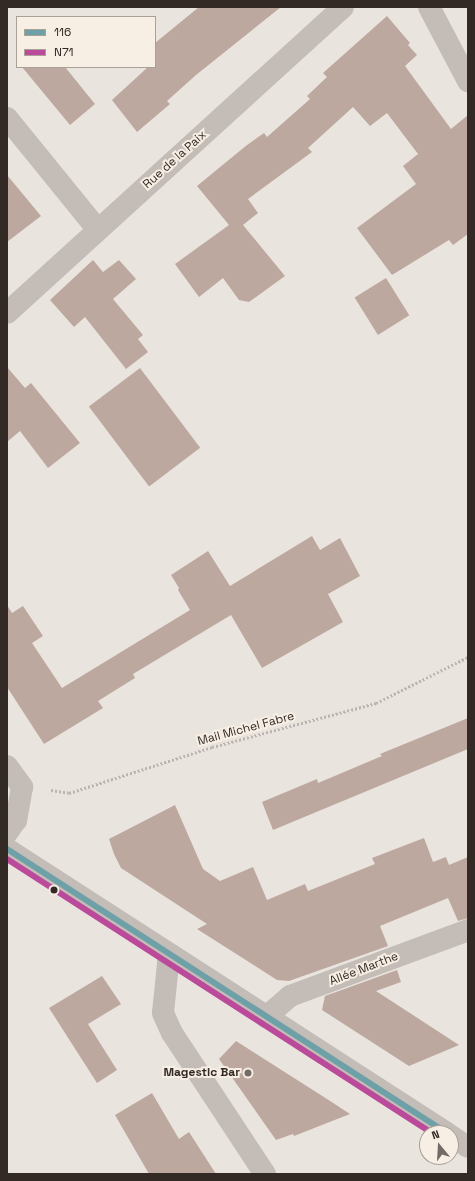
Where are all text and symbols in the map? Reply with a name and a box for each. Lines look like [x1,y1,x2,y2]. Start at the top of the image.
legend [16,16,156,68]
text: 116 [54,24,71,40]
text: N71 [54,44,74,60]
street label: Rue de la Paix [140,128,210,192]
street label: Mail Michel Fabre [196,709,296,749]
unlabelled marker [49,885,59,895]
street label: Allée Marthe [328,949,400,989]
place label: Magestic Bar [163,1066,240,1080]
marker: Magestic Bar [243,1068,253,1078]
north arrow [419,1125,459,1165]
text: N [430,1127,441,1142]

